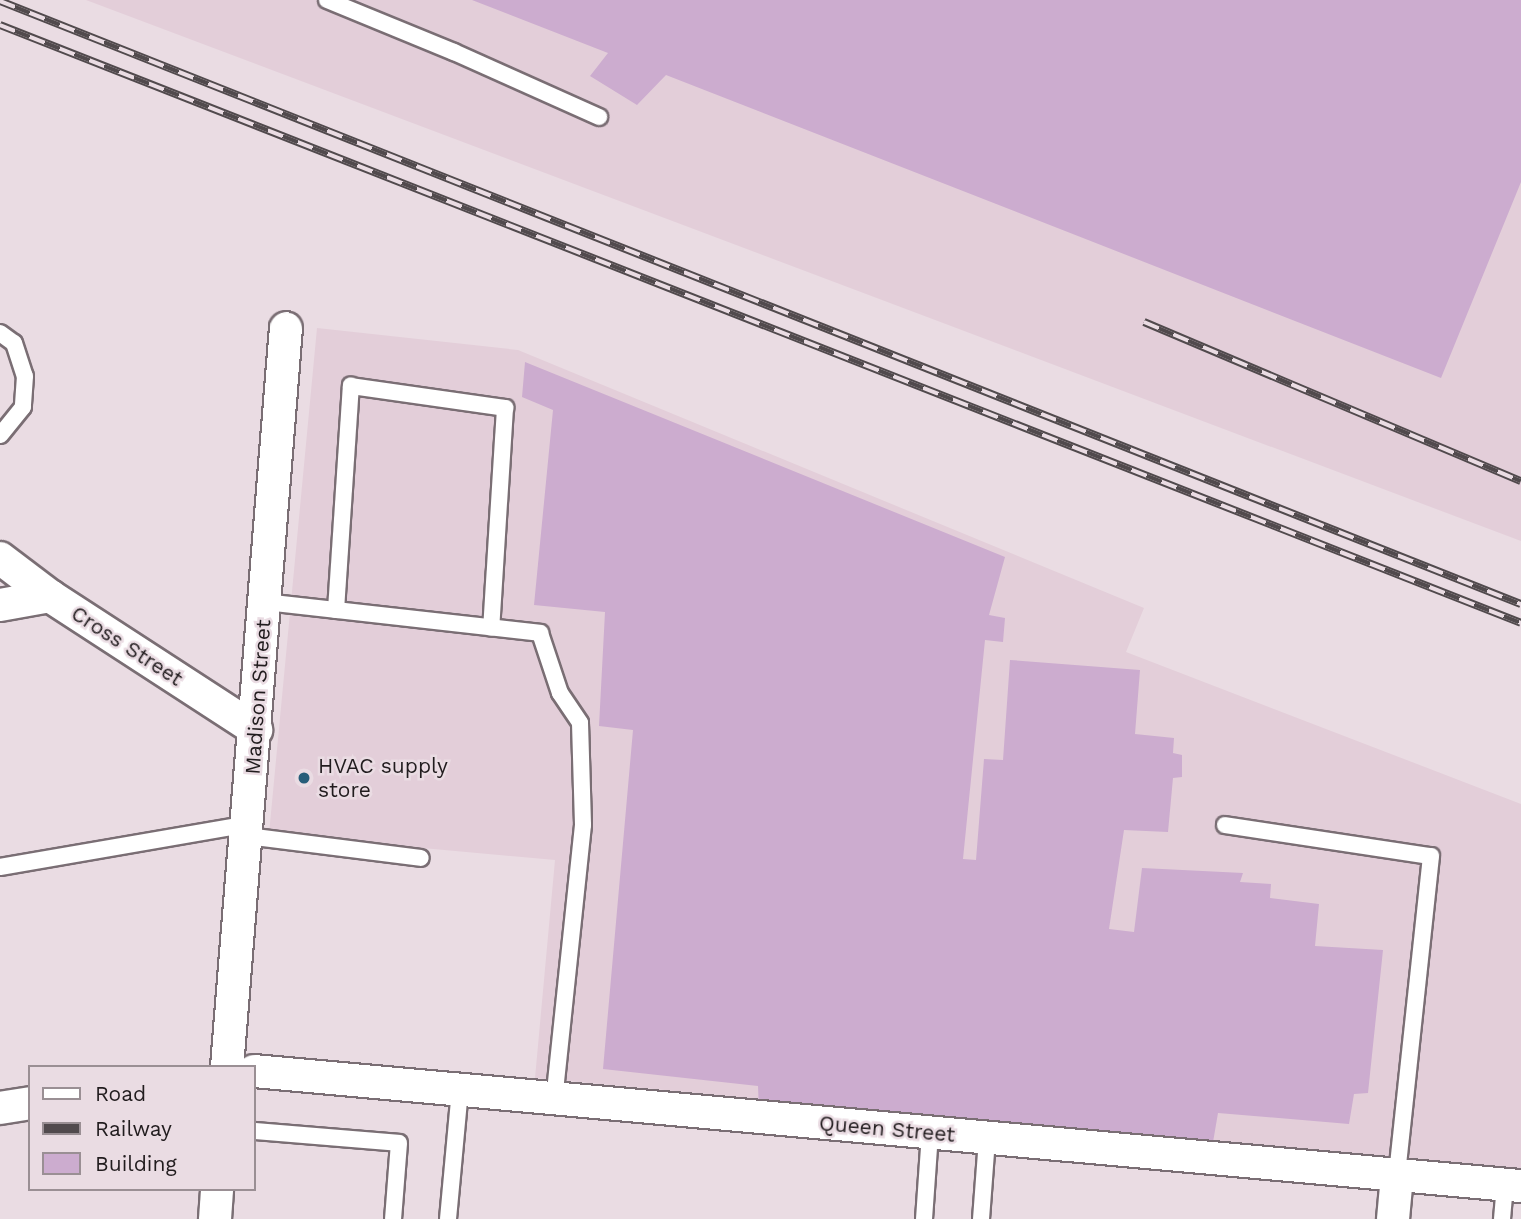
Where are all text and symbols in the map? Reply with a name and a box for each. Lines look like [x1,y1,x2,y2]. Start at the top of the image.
street label: Cross Street [67,601,187,691]
street label: Madison Street [240,619,276,775]
place label: HVAC supply store [318,753,448,803]
marker: HVAC supply store [296,770,312,786]
legend [28,1065,256,1191]
text: Road [95,1081,146,1106]
street label: Queen Street [818,1111,956,1147]
text: Railway [95,1116,172,1141]
text: Building [95,1151,177,1176]

